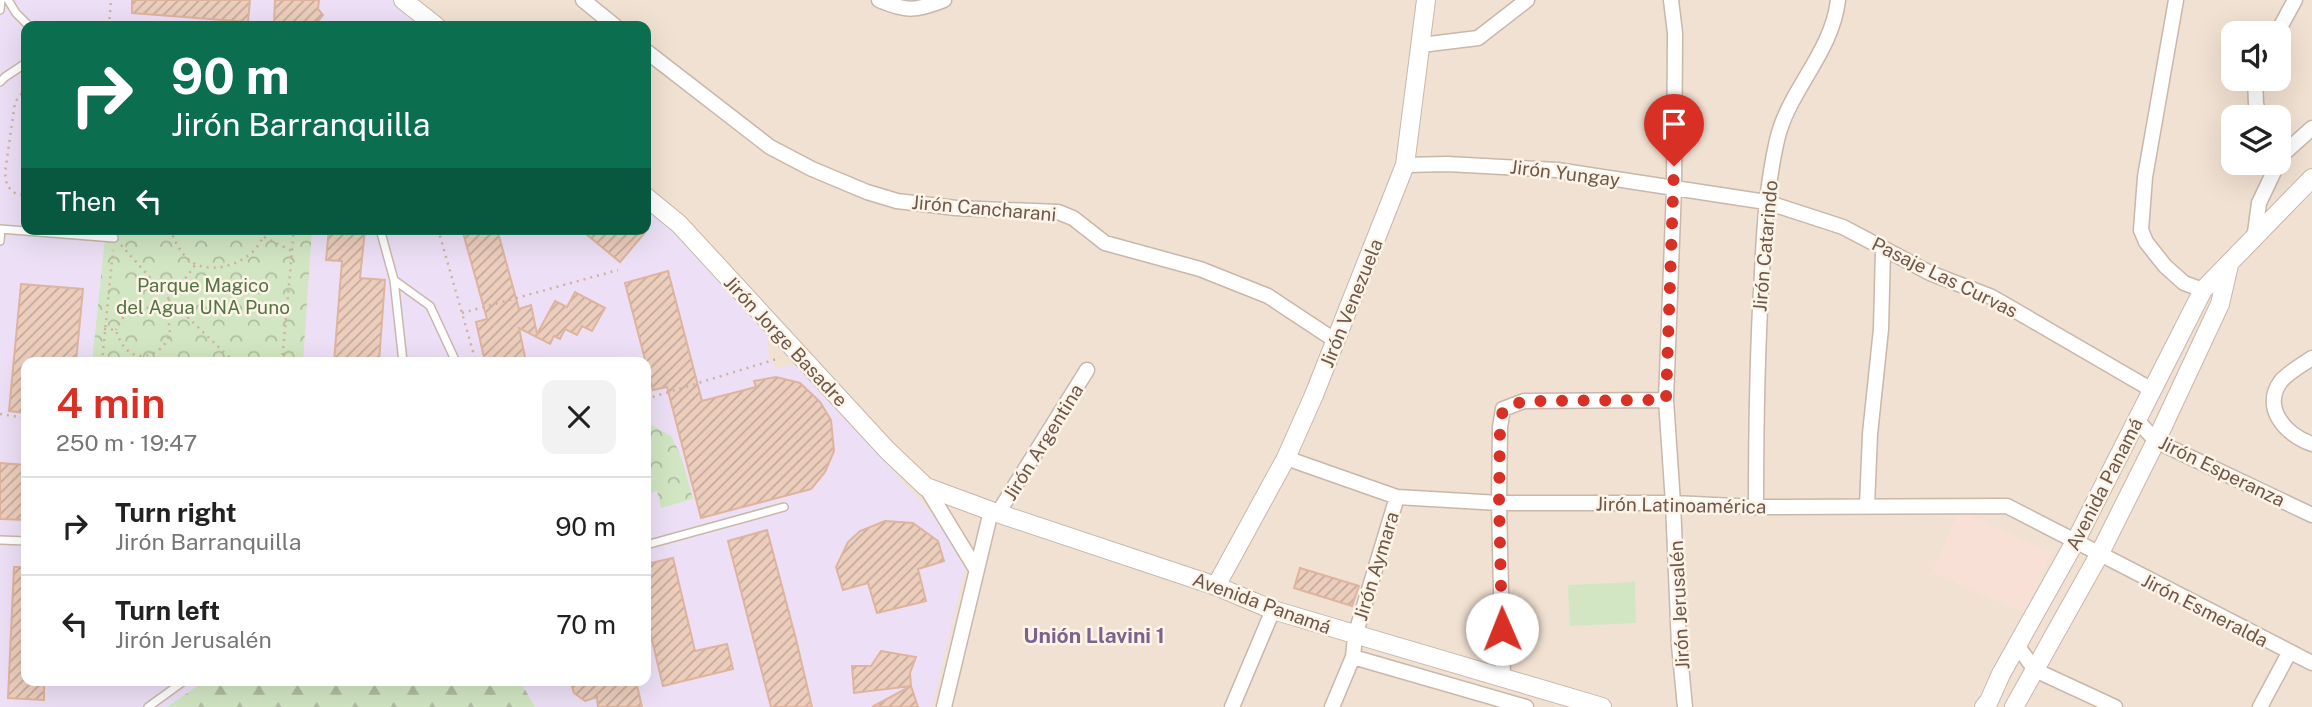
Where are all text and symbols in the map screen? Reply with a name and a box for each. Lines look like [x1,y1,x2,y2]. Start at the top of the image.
map controls [2221,21,2291,175]
button: sound [2221,21,2291,91]
text: 90 m [171,47,290,105]
icon: right [56,49,147,140]
pin [1644,94,1704,166]
icon: arrive [1655,105,1693,143]
button: layers [2221,105,2291,175]
text: Jirón Barranquilla [171,106,430,143]
street label: Jirón Yungay [1509,155,1621,191]
street label: Jirón Catarindo [1748,179,1782,313]
icon: left [130,182,168,220]
text: Then [56,186,116,217]
street label: Jirón Cancharani [911,191,1057,225]
street label: Pasaje Las Curvas [1869,232,2021,322]
street label: Jirón Venezuela [1315,236,1387,370]
street label: Jirón Jorge Basadre [720,271,852,411]
park label: Parque Magico del Agua UNA Puno [116,274,290,318]
text: 4 min [56,378,165,427]
button: close [542,380,616,454]
street label: Jirón Argentina [998,380,1088,504]
street label: Avenida Panamá [2061,414,2147,554]
text: 250 m · 19:47 [56,429,197,456]
street label: Jirón Esperanza [2155,431,2289,511]
street label: Jirón Latinoamérica [1595,493,1767,517]
text: Turn right [115,497,237,528]
icon: right [56,507,94,545]
street label: Jirón Aymara [1349,509,1403,623]
text: 90 m [555,511,616,542]
text: Jirón Barranquilla [115,528,301,555]
street label: Jirón Jerusalén [1665,540,1693,670]
street label: Avenida Panamá [1190,568,1334,638]
street label: Jirón Esmeralda [2138,569,2272,651]
position arrow [1465,592,1539,666]
text: Turn left [115,595,220,626]
icon: left [56,605,94,643]
text: 70 m [556,609,616,640]
district label: Unión Llavini 1 [1023,623,1165,648]
text: Jirón Jerusalén [115,626,272,653]

